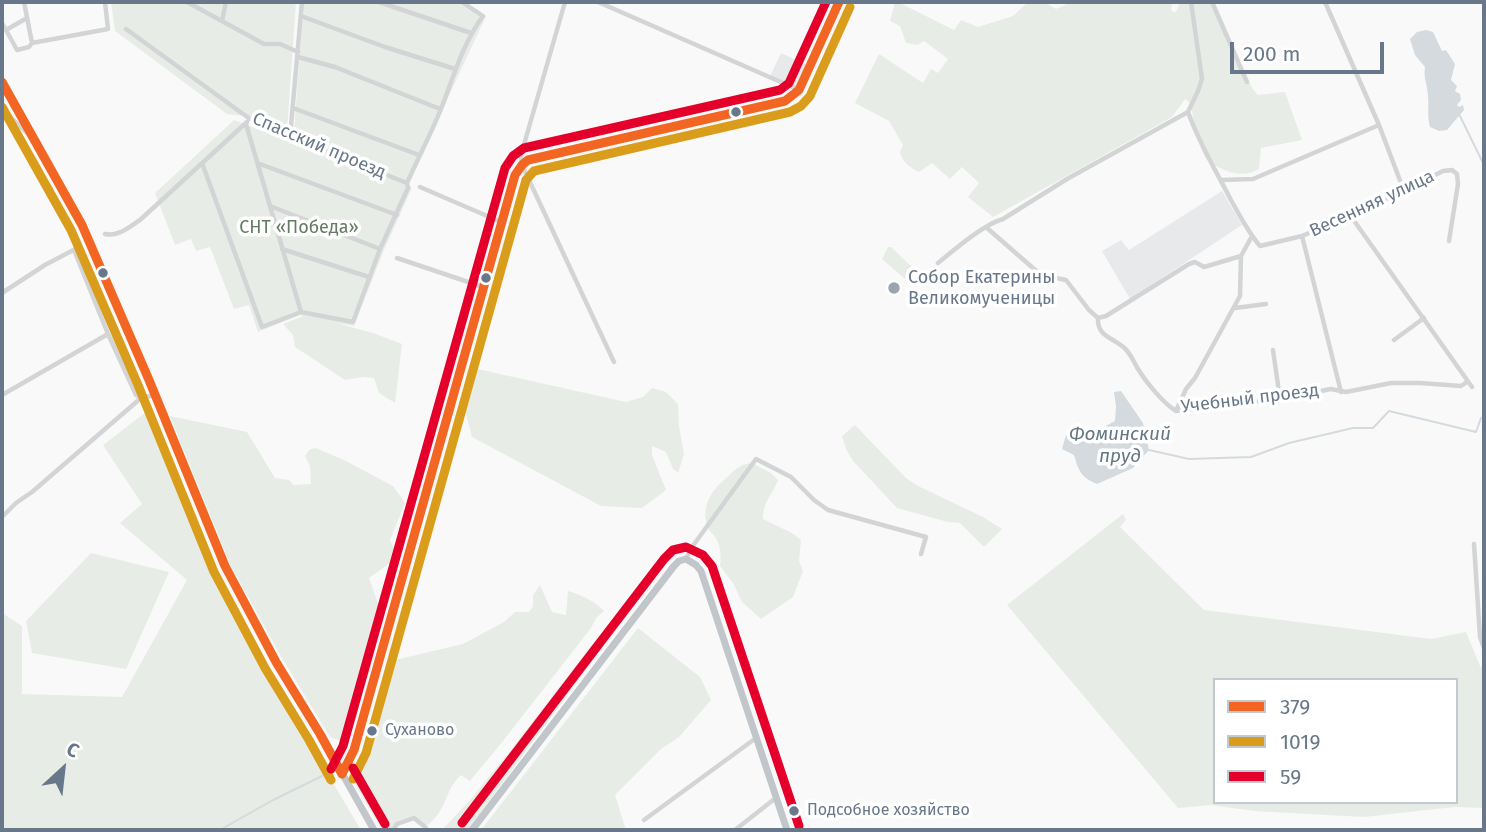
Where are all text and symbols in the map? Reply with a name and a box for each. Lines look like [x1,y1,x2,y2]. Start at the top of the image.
scale bar [1234,28,1388,72]
text: 200 m [1243,41,1300,67]
unlabelled marker [729,105,743,119]
street label: Спасский проезд [249,108,389,184]
street label: Весенняя улица [1306,166,1438,242]
park label: СНТ «Победа» [239,217,359,239]
unlabelled marker [96,266,110,280]
place label: Собор Екатерины Великомученицы [908,267,1055,310]
unlabelled marker [479,271,493,285]
marker: Собор Екатерины Великомученицы [886,280,902,296]
street label: Учебный проезд [1180,380,1320,418]
water label: Фоминский пруд [1069,424,1171,468]
legend [1213,678,1458,804]
text: 379 [1280,694,1310,720]
place label: Суханово [385,721,454,741]
marker: Суханово [365,724,379,738]
text: 1019 [1280,729,1320,755]
north arrow [28,734,98,804]
text: С [63,737,83,763]
text: 59 [1280,764,1301,790]
place label: Подсобное хозяйство [807,801,970,821]
marker: Подсобное хозяйство [787,804,801,818]

